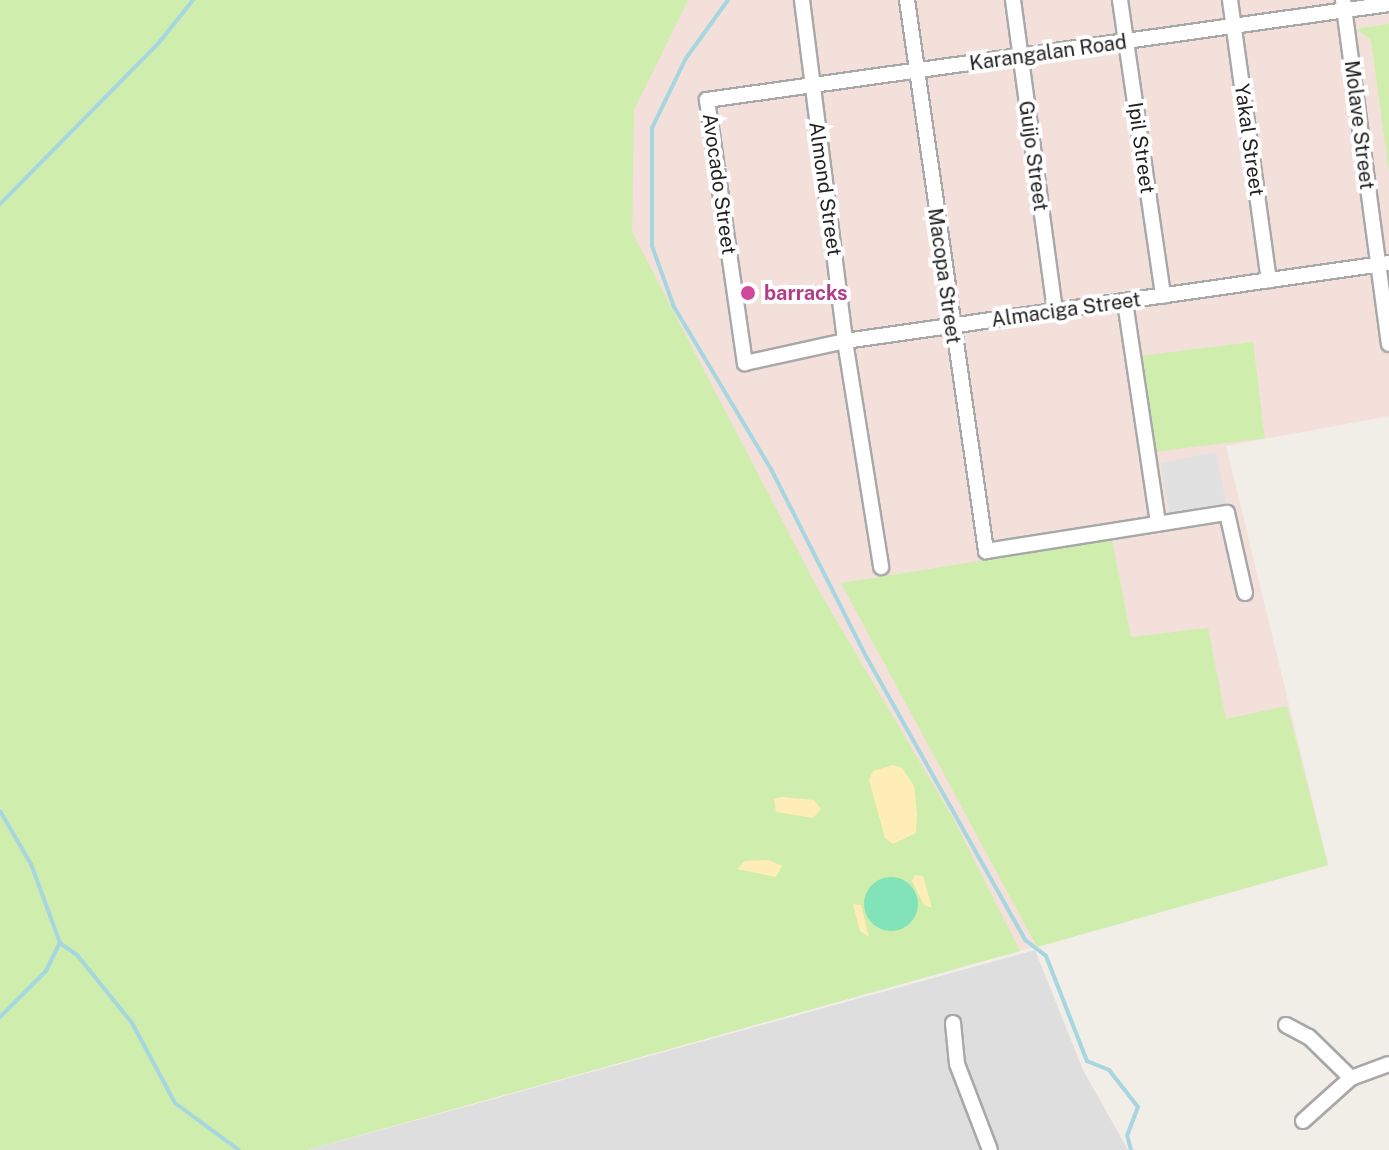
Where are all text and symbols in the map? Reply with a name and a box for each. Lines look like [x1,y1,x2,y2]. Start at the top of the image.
street label: Karangalan Road [968,30,1128,76]
street label: Molave Street [1339,59,1379,191]
street label: Yakal Street [1229,82,1269,198]
street label: Guijo Street [1013,99,1053,213]
street label: Ipil Street [1123,101,1159,195]
street label: Avocado Street [697,112,741,256]
street label: Almond Street [804,120,846,258]
street label: Macopa Street [923,207,965,345]
place label: barracks [764,281,848,305]
marker: barracks [739,284,757,302]
street label: Almaciga Street [990,288,1142,332]

